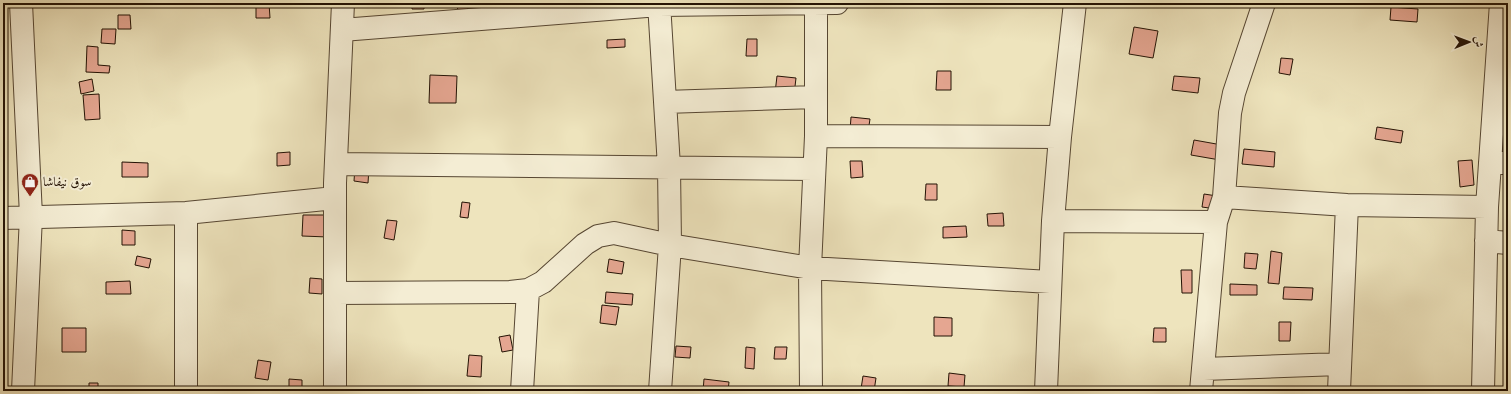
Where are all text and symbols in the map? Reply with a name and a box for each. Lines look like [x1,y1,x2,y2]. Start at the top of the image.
north arrow [1449,22,1489,62]
text: ش [1471,36,1486,48]
shop icon: سوق نيفاشا [20,172,40,197]
place label: سوق نيفاشا [43,173,91,191]

